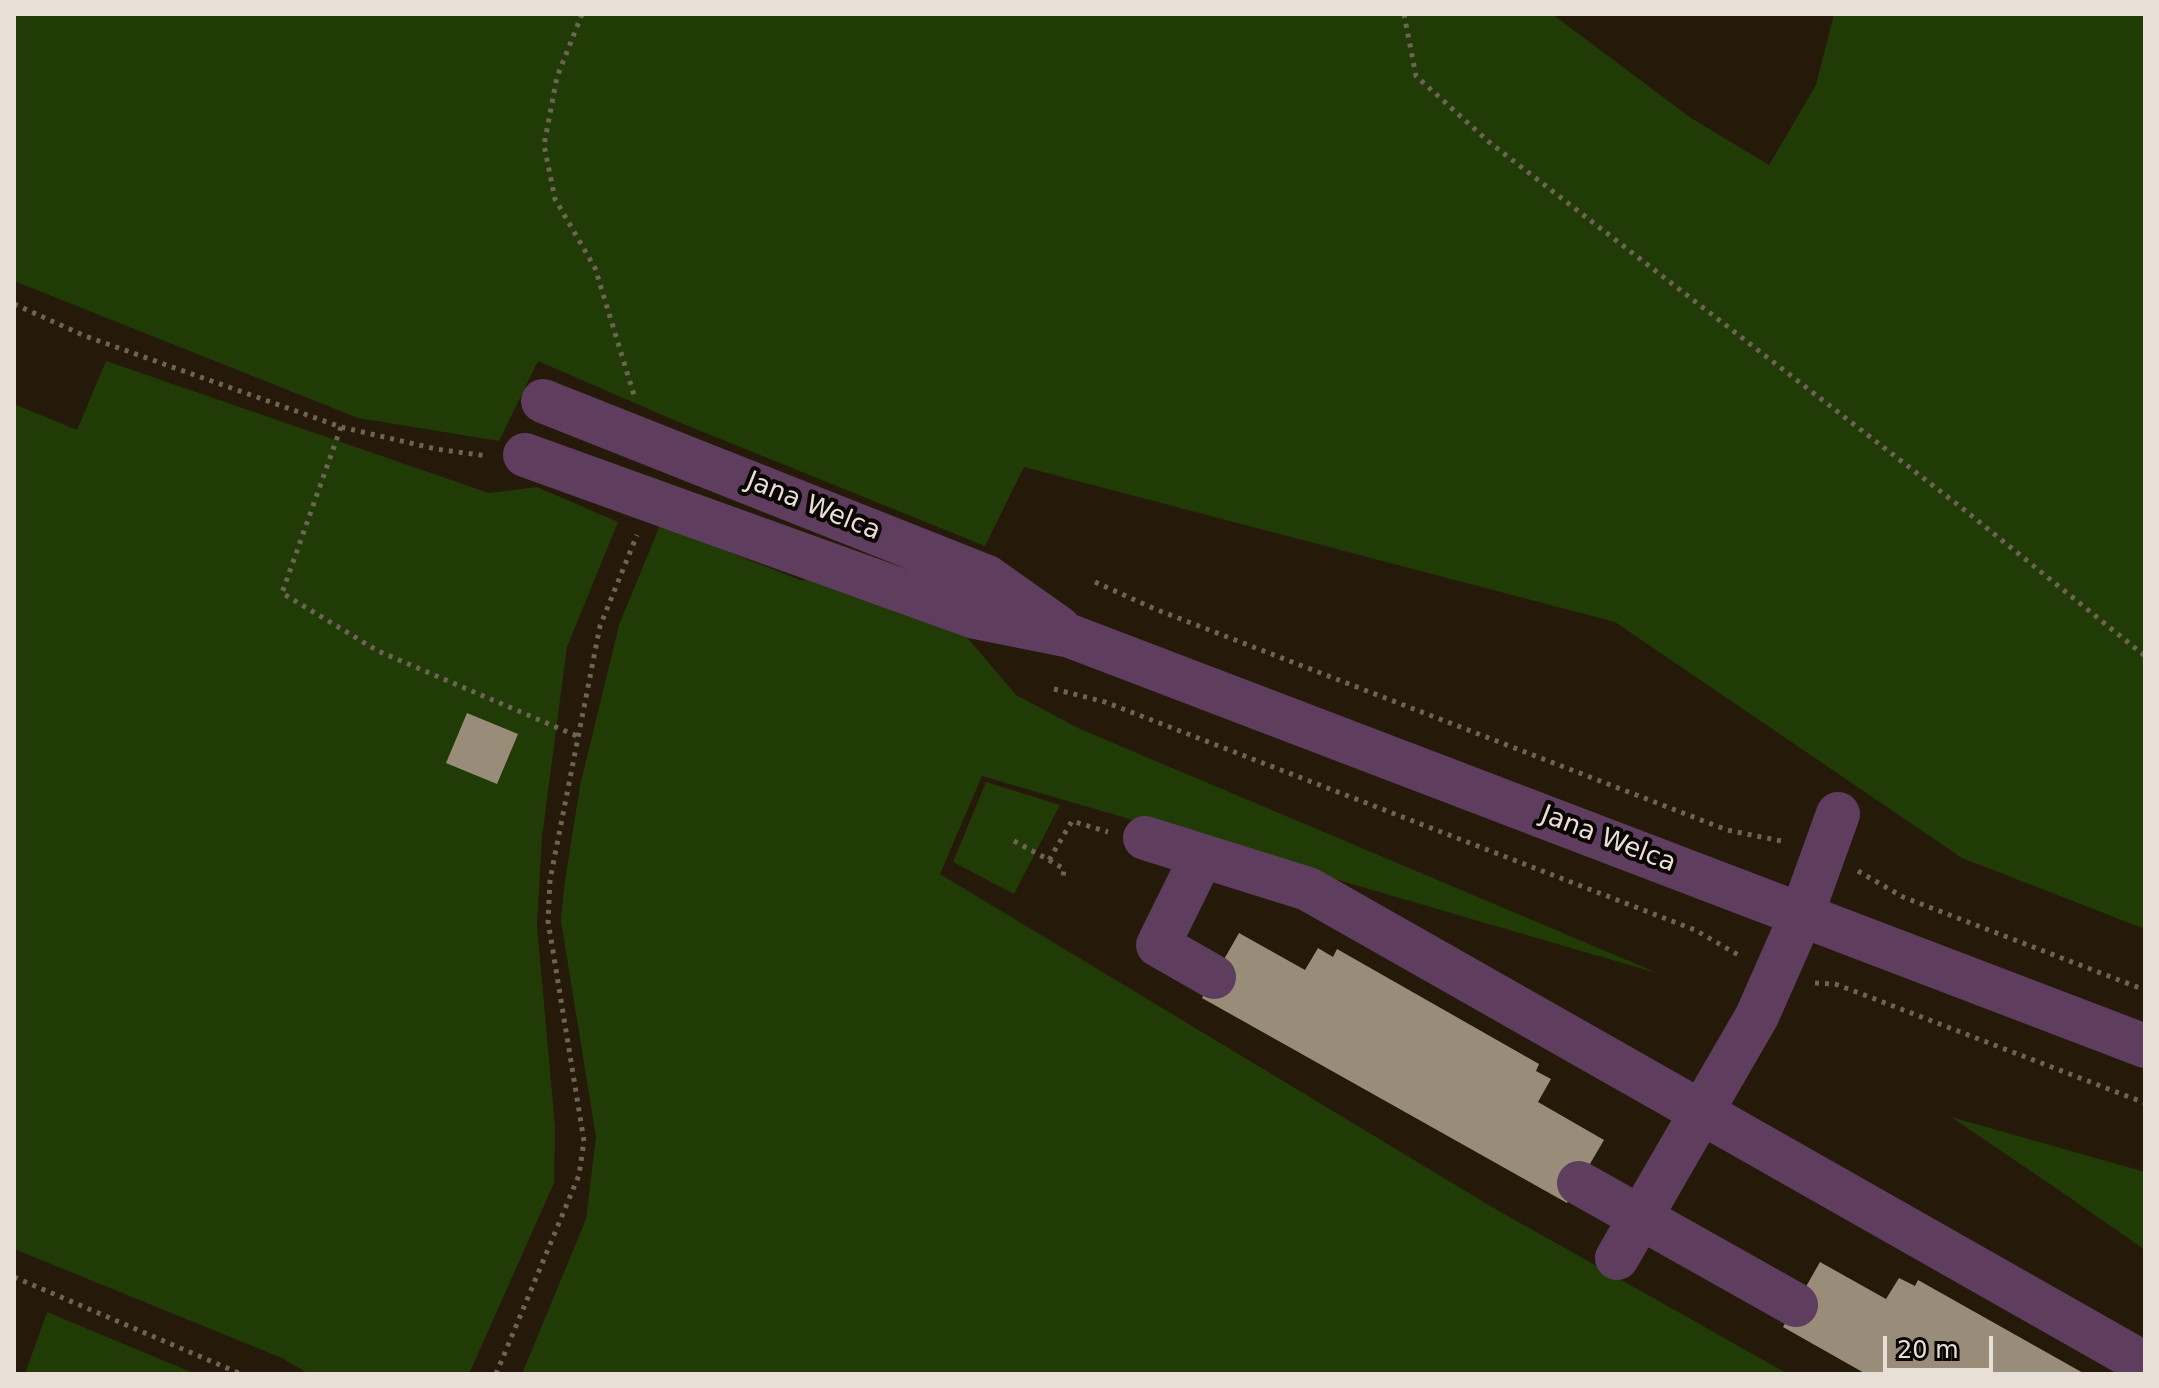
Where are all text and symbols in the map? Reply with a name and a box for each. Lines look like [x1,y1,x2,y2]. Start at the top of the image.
street label: Jana Welca [741,466,885,548]
street label: Jana Welca [1536,800,1680,880]
scale bar [1887,1320,1997,1370]
text: 20 m [1897,1336,1959,1364]

